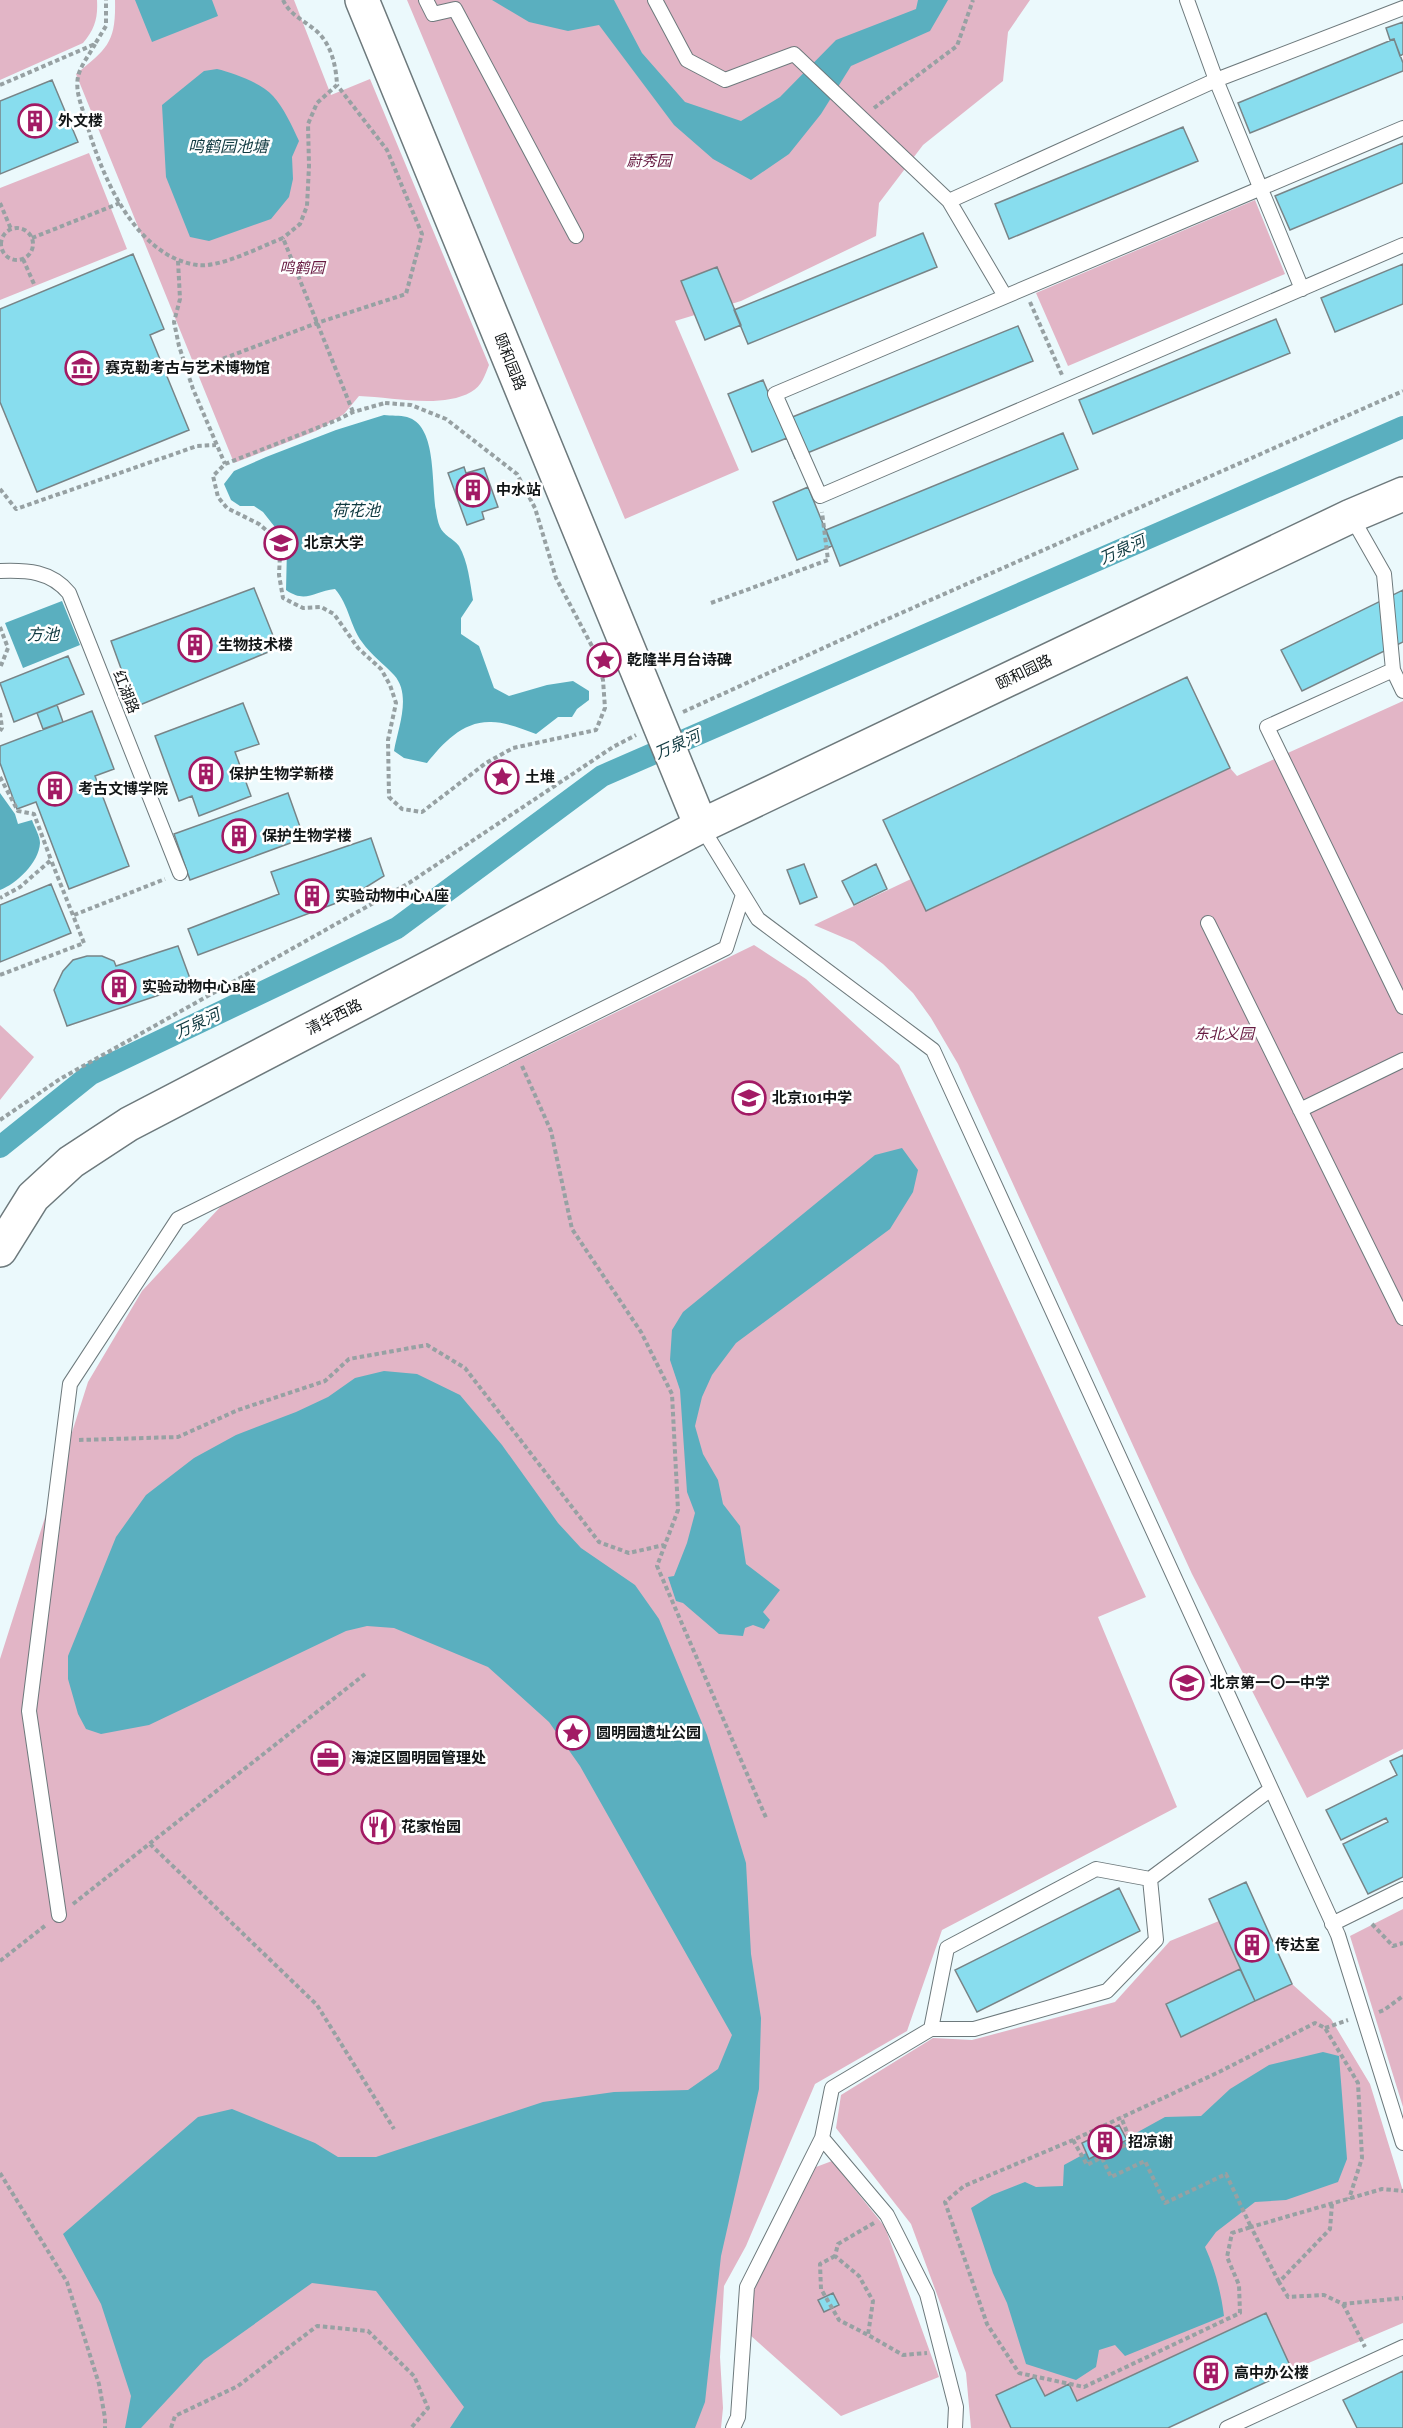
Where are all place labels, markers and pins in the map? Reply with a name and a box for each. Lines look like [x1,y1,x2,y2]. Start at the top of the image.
building icon: 外文楼 [17,103,53,139]
place label: 外文楼 [58,113,103,129]
museum icon: 赛克勒考古与艺术博物馆 [64,350,100,386]
place label: 赛克勒考古与艺术博物馆 [105,359,270,376]
building icon: 中水站 [455,472,491,508]
place label: 中水站 [496,482,541,498]
school or university icon: 北京大学 [263,525,299,561]
place label: 北京大学 [304,534,364,551]
building icon: 生物技术楼 [177,627,213,663]
place label: 生物技术楼 [218,637,293,653]
place icon: 乾隆半月台诗碑 [586,642,622,678]
place label: 乾隆半月台诗碑 [627,651,732,668]
building icon: 保护生物学新楼 [188,756,224,792]
place icon: 土堆 [484,759,520,795]
place label: 保护生物学新楼 [229,765,334,782]
place label: 土堆 [525,768,555,785]
building icon: 考古文博学院 [37,771,73,807]
place label: 考古文博学院 [78,780,168,797]
building icon: 保护生物学楼 [221,818,257,854]
place label: 保护生物学楼 [262,827,352,844]
building icon: 实验动物中心A座 [294,878,330,914]
place label: 实验动物中心A座 [335,887,449,904]
building icon: 实验动物中心B座 [101,969,137,1005]
place label: 实验动物中心B座 [142,978,256,995]
school or university icon: 北京101中学 [731,1080,767,1116]
place label: 北京101中学 [772,1089,852,1106]
school or university icon: 北京第一〇一中学 [1169,1665,1205,1701]
place label: 北京第一〇一中学 [1210,1674,1330,1691]
place icon: 圆明园遗址公园 [555,1715,591,1751]
place label: 圆明园遗址公园 [596,1725,701,1741]
office icon: 海淀区圆明园管理处 [310,1740,346,1776]
place label: 海淀区圆明园管理处 [351,1749,486,1766]
restaurant icon: 花家怡园 [360,1809,396,1845]
place label: 花家怡园 [401,1819,461,1835]
building icon: 传达室 [1234,1927,1270,1963]
place label: 传达室 [1275,1937,1320,1953]
building icon: 招凉谢 [1087,2124,1123,2160]
place label: 招凉谢 [1128,2133,1173,2150]
building icon: 高中办公楼 [1193,2355,1229,2391]
place label: 高中办公楼 [1234,2365,1309,2381]

